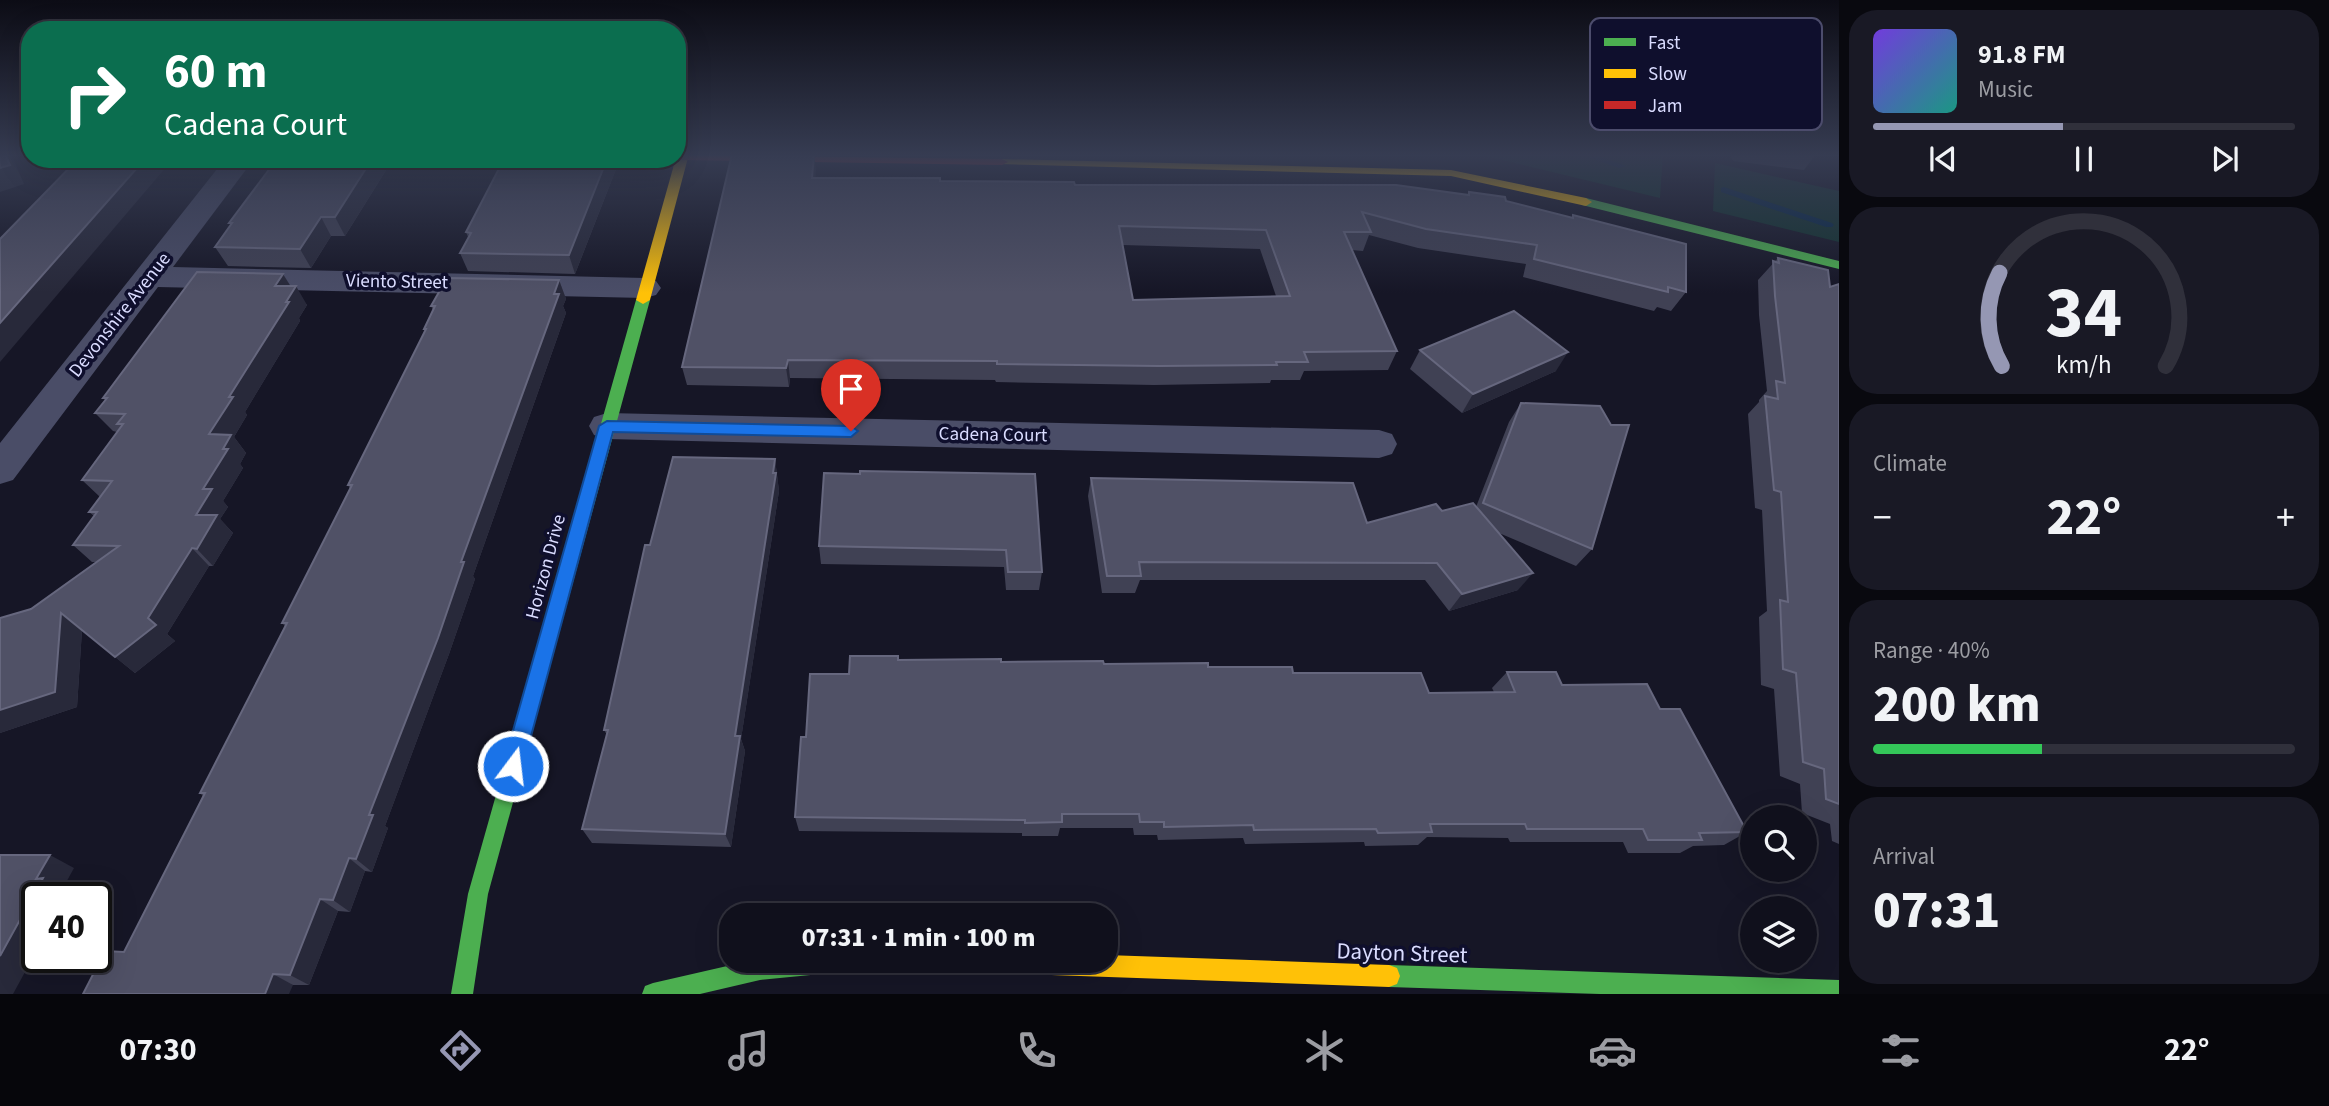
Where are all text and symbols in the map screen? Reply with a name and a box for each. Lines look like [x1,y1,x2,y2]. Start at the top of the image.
legend [1590,18,1822,130]
text: Fast [1648,30,1681,57]
text: 91.8 FM [1978,36,2066,73]
text: 60 m [164,37,268,107]
icon: right [49,49,140,140]
text: Slow [1648,61,1687,88]
text: Music [1978,73,2033,106]
text: Jam [1648,93,1682,120]
text: Cadena Court [164,102,347,148]
icon: previous [1924,140,1962,178]
icon: pause [2065,140,2103,178]
icon: next [2206,140,2244,178]
street label: Devonshire Avenue [63,247,177,383]
text: 34 [2046,262,2122,366]
street label: Viento Street [346,268,449,296]
text: km/h [2056,347,2112,383]
pin [821,359,881,431]
icon: arrive [832,370,870,408]
street label: Cadena Court [938,421,1048,449]
text: Climate [1873,447,1947,480]
text: 22° [2047,481,2121,555]
text: − [1873,491,1892,545]
text: + [2276,491,2295,545]
street label: Horizon Drive [519,512,573,622]
text: Range · 40% [1873,634,1990,667]
text: 200 km [1873,668,2041,742]
position arrow [476,729,550,803]
map controls [1740,805,1817,973]
button: search [1740,805,1817,882]
text: Arrival [1873,840,1935,873]
text: 07:31 [1873,874,2000,948]
speed limit sign: 40 [21,882,112,973]
button: layers [1740,896,1817,973]
text: 07:31 · 1 min · 100 m [802,919,1035,956]
street label: Dayton Street [1336,934,1468,972]
icon: directions [436,1026,485,1075]
icon: music [724,1026,773,1075]
icon: phone [1012,1026,1061,1075]
icon: climate [1300,1026,1349,1075]
icon: car [1588,1026,1637,1075]
icon: filters [1876,1026,1925,1075]
text: 07:30 [120,1027,197,1073]
text: 22° [2164,1027,2209,1073]

